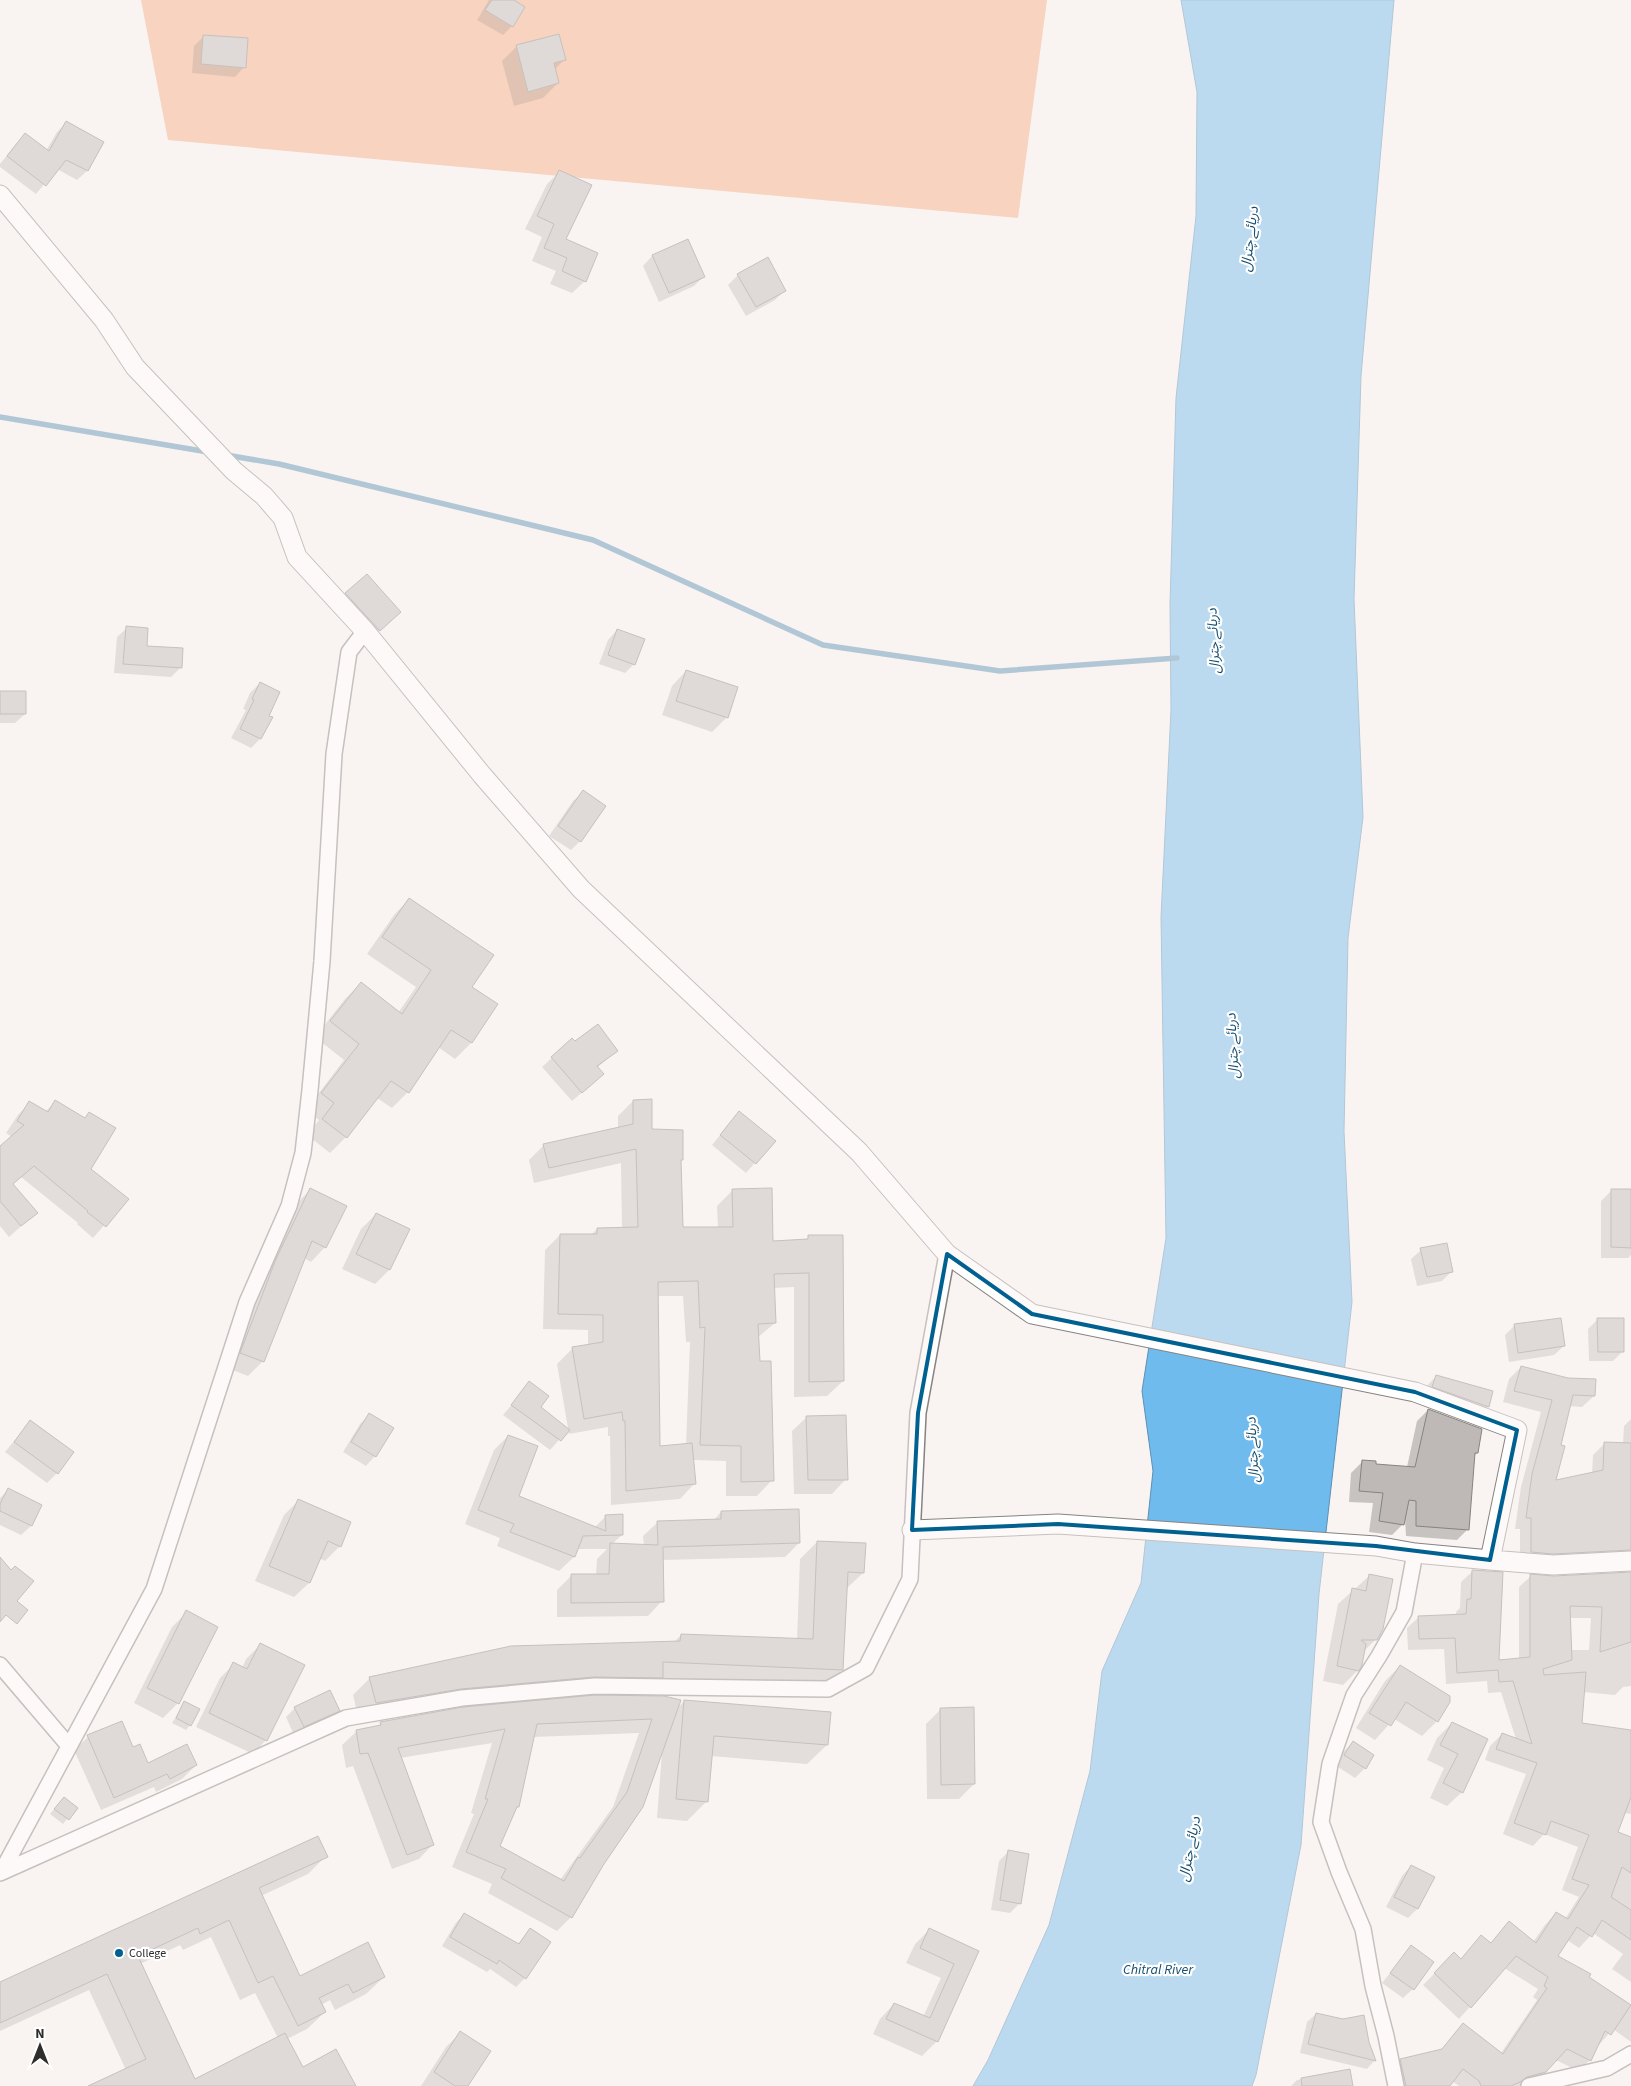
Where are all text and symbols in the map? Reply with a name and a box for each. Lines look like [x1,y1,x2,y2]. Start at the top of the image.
water label: دریائے چترال [1236,205,1264,273]
water label: دریائے چترال [1202,607,1226,674]
water label: دریائے چترال [1221,1012,1245,1079]
water label: دریائے چترال [1241,1416,1265,1483]
water label: دریائے چترال [1174,1815,1206,1883]
place label: College [129,1945,166,1962]
marker: College [113,1947,125,1959]
water label: Chitral River [1123,1960,1194,1980]
north arrow [15,2021,65,2071]
text: N [35,2024,45,2044]

